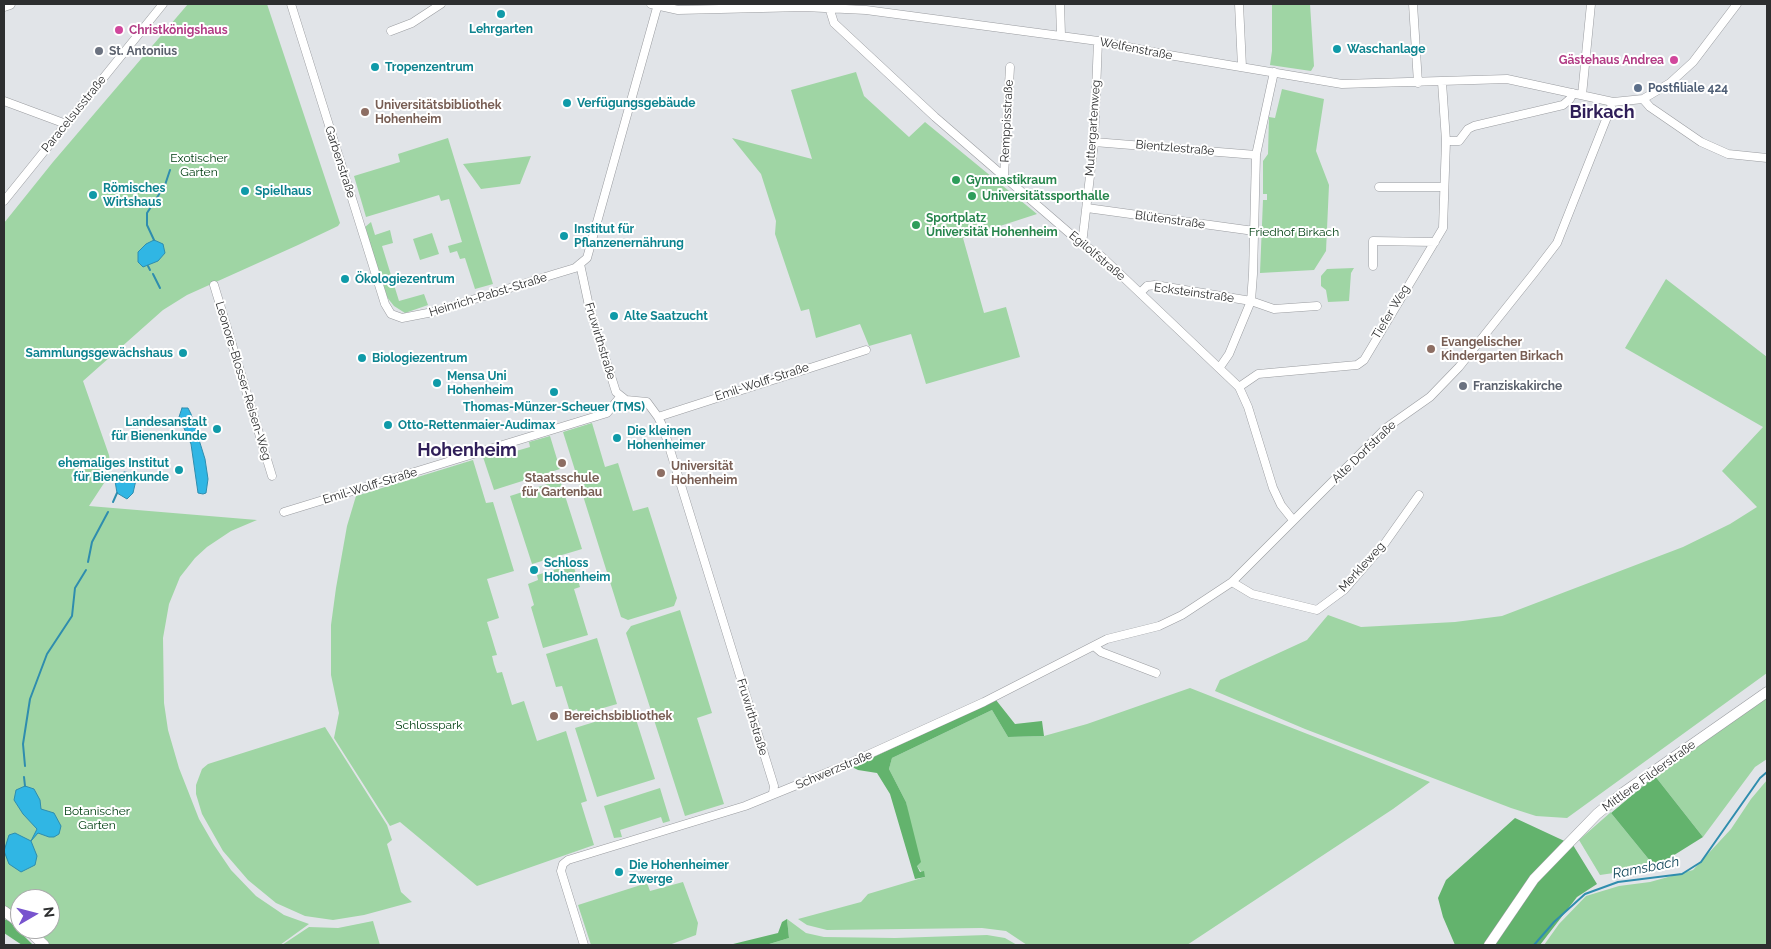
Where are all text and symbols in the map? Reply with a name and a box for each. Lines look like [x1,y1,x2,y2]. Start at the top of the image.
marker: Lehrgarten [495,8,507,20]
place label: Lehrgarten [469,22,533,36]
place label: Christkönigshaus [129,23,228,37]
marker: Christkönigshaus [113,24,125,36]
street label: Welfenstraße [1098,35,1174,63]
place label: Waschanlage [1347,42,1425,56]
marker: Waschanlage [1331,43,1343,55]
place label: St. Antonius [109,44,177,58]
marker: St. Antonius [93,45,105,57]
place label: Gästehaus Andrea [1559,53,1664,67]
marker: Gästehaus Andrea [1668,54,1680,66]
place label: Tropenzentrum [385,60,474,74]
marker: Tropenzentrum [369,61,381,73]
street label: Paracelsusstraße [39,73,109,155]
street label: Remppisstraße [998,79,1016,163]
street label: Muttergartenweg [1082,79,1104,177]
place label: Postfiliale 424 [1648,81,1728,95]
marker: Postfiliale 424 [1632,82,1644,94]
place label: Verfügungsgebäude [577,96,695,110]
marker: Verfügungsgebäude [561,97,573,109]
place label: Universitätsbibliothek Hohenheim [375,98,501,126]
district label: Birkach [1569,102,1635,124]
marker: Universitätsbibliothek Hohenheim [359,106,371,118]
street label: Garbenstraße [322,124,358,200]
street label: Bientzlestraße [1135,137,1215,159]
park label: Exotischer Garten [170,151,228,179]
place label: Gymnastikraum [966,173,1057,187]
marker: Gymnastikraum [950,174,962,186]
place label: Römisches Wirtshaus [103,181,165,209]
place label: Spielhaus [255,184,311,198]
marker: Spielhaus [239,185,251,197]
marker: Römisches Wirtshaus [87,189,99,201]
place label: Universitätssporthalle [982,189,1109,203]
marker: Universitätssporthalle [966,190,978,202]
street label: Blütenstraße [1134,208,1206,232]
place label: Sportplatz Universität Hohenheim [926,211,1058,239]
marker: Sportplatz Universität Hohenheim [910,219,922,231]
place label: Institut für Pflanzenernährung [574,222,684,250]
park label: Friedhof Birkach [1249,225,1339,239]
street label: Egilolfstraße [1066,228,1128,284]
marker: Institut für Pflanzenernährung [558,230,570,242]
street label: Heinrich-Pabst-Straße [427,270,549,320]
place label: Ökologiezentrum [355,272,455,286]
marker: Ökologiezentrum [339,273,351,285]
street label: Ecksteinstraße [1153,280,1235,306]
street label: Tiefer Weg [1369,282,1413,342]
street label: Leonore-Blosser-Reisen-Weg [212,300,274,462]
street label: Fruwirthstraße [581,301,619,381]
place label: Alte Saatzucht [624,309,708,323]
marker: Alte Saatzucht [608,310,620,322]
place label: Evangelischer Kindergarten Birkach [1441,335,1563,363]
marker: Evangelischer Kindergarten Birkach [1425,343,1437,355]
place label: Sammlungsgewächshaus [26,346,173,360]
marker: Sammlungsgewächshaus [177,347,189,359]
place label: Biologiezentrum [372,351,467,365]
marker: Biologiezentrum [356,352,368,364]
street label: Emil-Wolff-Straße [713,360,811,404]
place label: Mensa Uni Hohenheim [447,369,513,397]
marker: Mensa Uni Hohenheim [431,377,443,389]
place label: Franziskakirche [1473,379,1562,393]
marker: Franziskakirche [1457,380,1469,392]
marker: Thomas-Münzer-Scheuer (TMS) [548,386,560,398]
place label: Thomas-Münzer-Scheuer (TMS) [463,400,645,414]
place label: Landesanstalt für Bienenkunde [111,415,207,443]
place label: Otto-Rettenmaier-Audimax [398,418,555,432]
street label: Alte Dorfstraße [1329,418,1399,486]
marker: Otto-Rettenmaier-Audimax [382,419,394,431]
marker: Landesanstalt für Bienenkunde [211,423,223,435]
place label: Die kleinen Hohenheimer [627,424,705,452]
marker: Die kleinen Hohenheimer [611,432,623,444]
district label: Hohenheim [417,440,517,462]
place label: ehemaliges Institut für Bienenkunde [58,456,169,484]
marker: Staatsschule für Gartenbau [556,457,568,469]
place label: Universität Hohenheim [671,459,737,487]
marker: ehemaliges Institut für Bienenkunde [173,464,185,476]
street label: Emil-Wolff-Straße [321,465,419,507]
marker: Universität Hohenheim [655,467,667,479]
place label: Staatsschule für Gartenbau [522,471,602,499]
street label: Merkleweg [1336,539,1388,595]
place label: Schloss Hohenheim [544,556,610,584]
marker: Schloss Hohenheim [528,564,540,576]
street label: Fruwirthstraße [733,677,771,757]
place label: Bereichsbibliothek [564,709,672,723]
marker: Bereichsbibliothek [548,710,560,722]
park label: Schlosspark [395,718,463,732]
street label: Mittlere Filderstraße [1600,737,1698,815]
street label: Schwerzstraße [794,747,874,793]
park label: Botanischer Garten [64,804,130,832]
water label: Ramsbach [1611,853,1681,883]
place label: Die Hohenheimer Zwerge [629,858,729,886]
marker: Die Hohenheimer Zwerge [613,866,625,878]
north arrow [10,889,60,939]
text: N [40,906,58,918]

